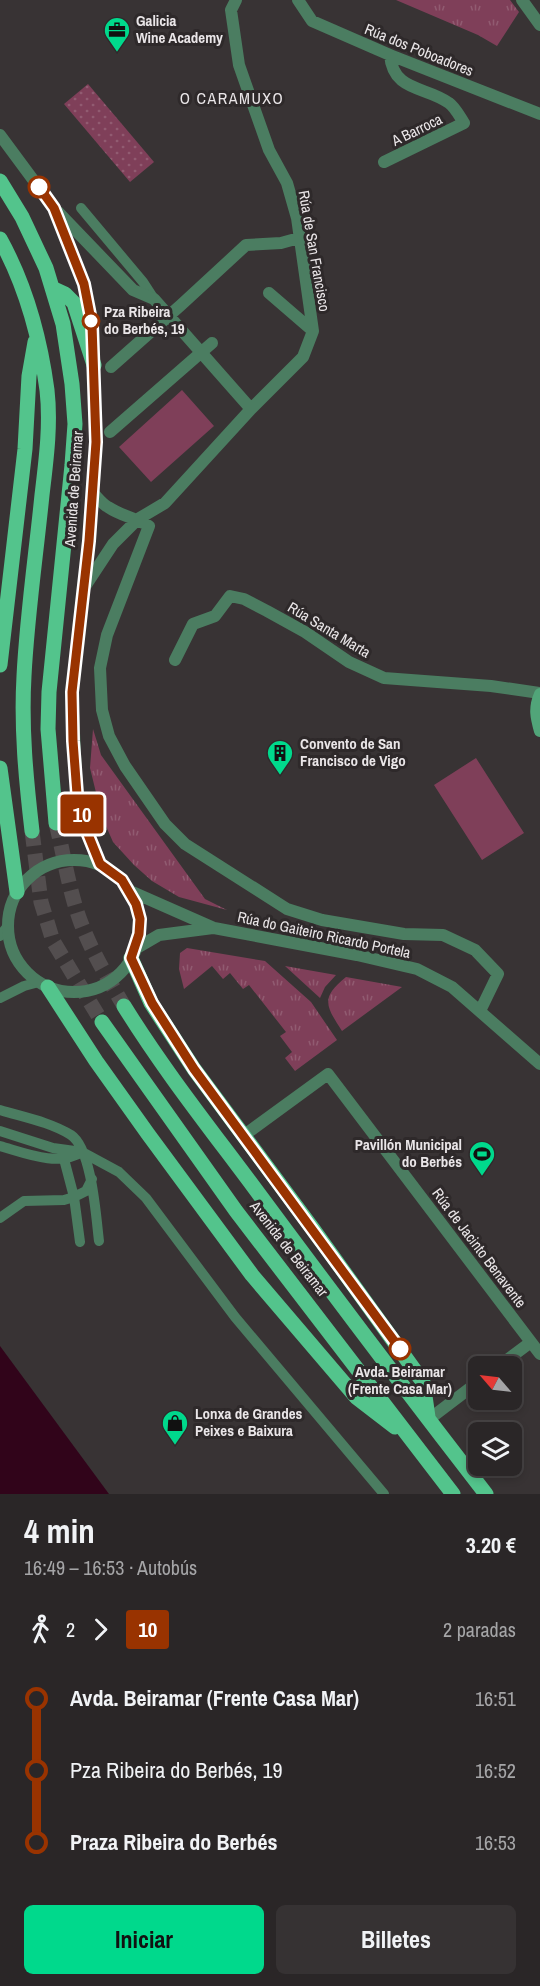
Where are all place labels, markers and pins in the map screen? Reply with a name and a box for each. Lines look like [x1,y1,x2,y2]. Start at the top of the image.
place label: Galicia Wine Academy [136,10,223,48]
office icon: Galicia Wine Academy [102,15,132,53]
unlabelled marker [28,176,50,198]
place label: Pza Ribeira do Berbés, 19 [104,301,185,339]
marker: Pza Ribeira do Berbés, 19 [82,312,100,330]
place label: Convento de San Francisco de Vigo [300,733,406,771]
building icon: Convento de San Francisco de Vigo [265,738,295,776]
place label: Pavillón Municipal do Berbés [355,1134,462,1172]
sports icon: Pavillón Municipal do Berbés [467,1139,497,1177]
marker: Avda. Beiramar (Frente Casa Mar) [389,1338,411,1360]
place label: Avda. Beiramar (Frente Casa Mar) [348,1361,452,1399]
place label: Lonxa de Grandes Peixes e Baixura [195,1403,302,1441]
shop icon: Lonxa de Grandes Peixes e Baixura [160,1408,190,1446]

